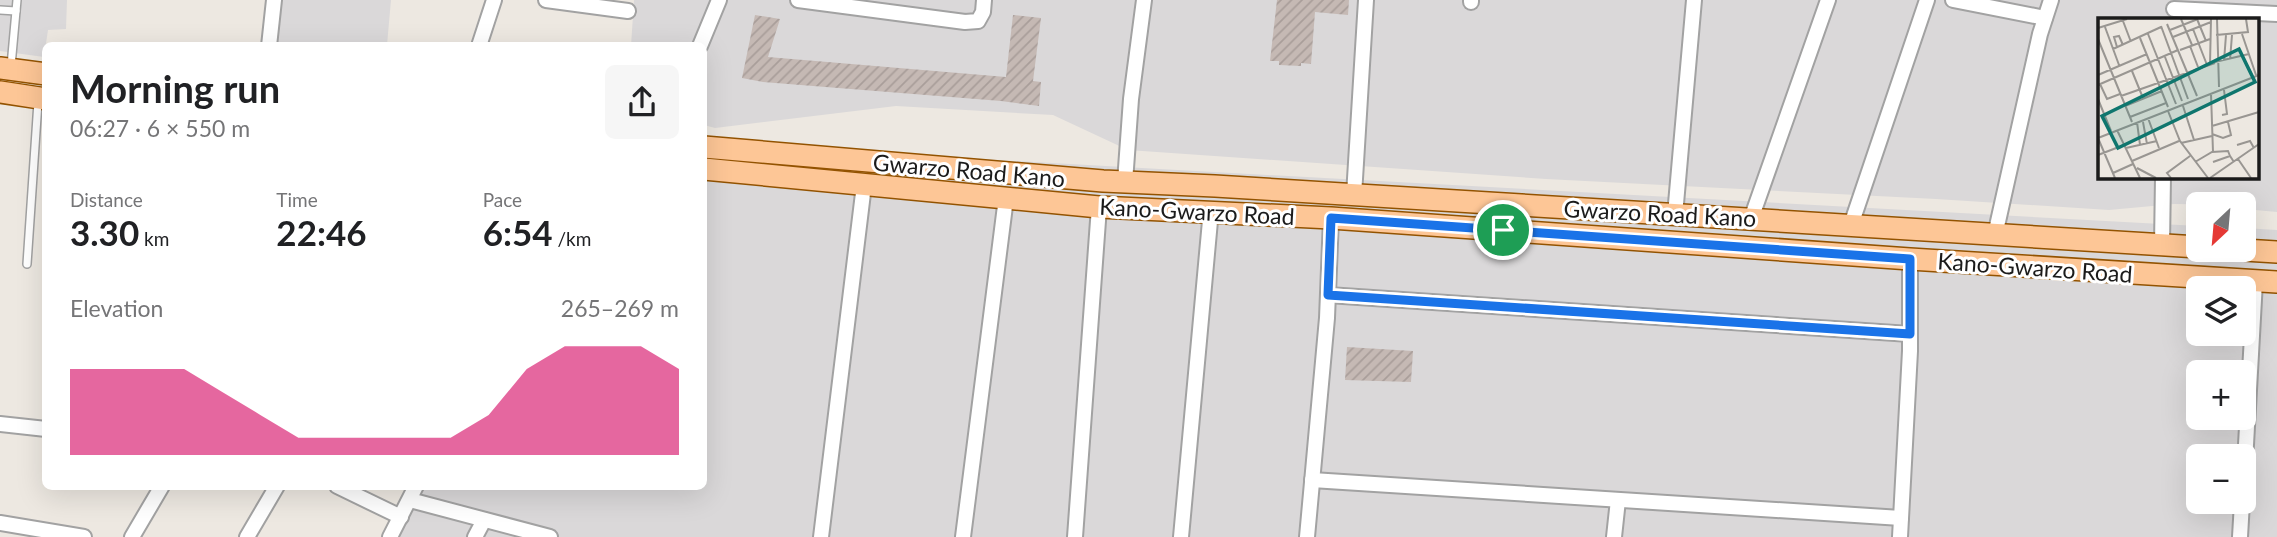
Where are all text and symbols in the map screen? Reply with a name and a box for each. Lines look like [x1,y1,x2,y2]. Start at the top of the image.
inset map [2098,18,2260,178]
text: Morning run [70,65,280,111]
button: share [605,65,679,139]
text: 06:27 · 6 × 550 m [70,114,250,142]
street label: Gwarzo Road Kano [872,148,1066,192]
text: Distance [70,188,143,211]
text: Time [276,188,318,211]
text: Pace [483,188,522,211]
street label: Kano-Gwarzo Road [1099,192,1295,230]
north arrow [2186,192,2256,262]
map controls [2186,192,2256,514]
street label: Gwarzo Road Kano [1563,194,1757,232]
pin [1473,200,1533,260]
text: 3.30 [70,211,139,253]
text: 22:46 [276,211,367,253]
text: 6:54 [483,211,553,253]
icon: arrive [1484,211,1522,249]
text: km [139,227,169,250]
text: /km [553,227,591,250]
street label: Kano-Gwarzo Road [1937,246,2133,288]
button: layers [2186,276,2256,346]
text: Elevation [70,294,163,322]
text: 265–269 m [561,294,679,322]
button: + [2186,360,2256,430]
button: − [2186,444,2256,514]

